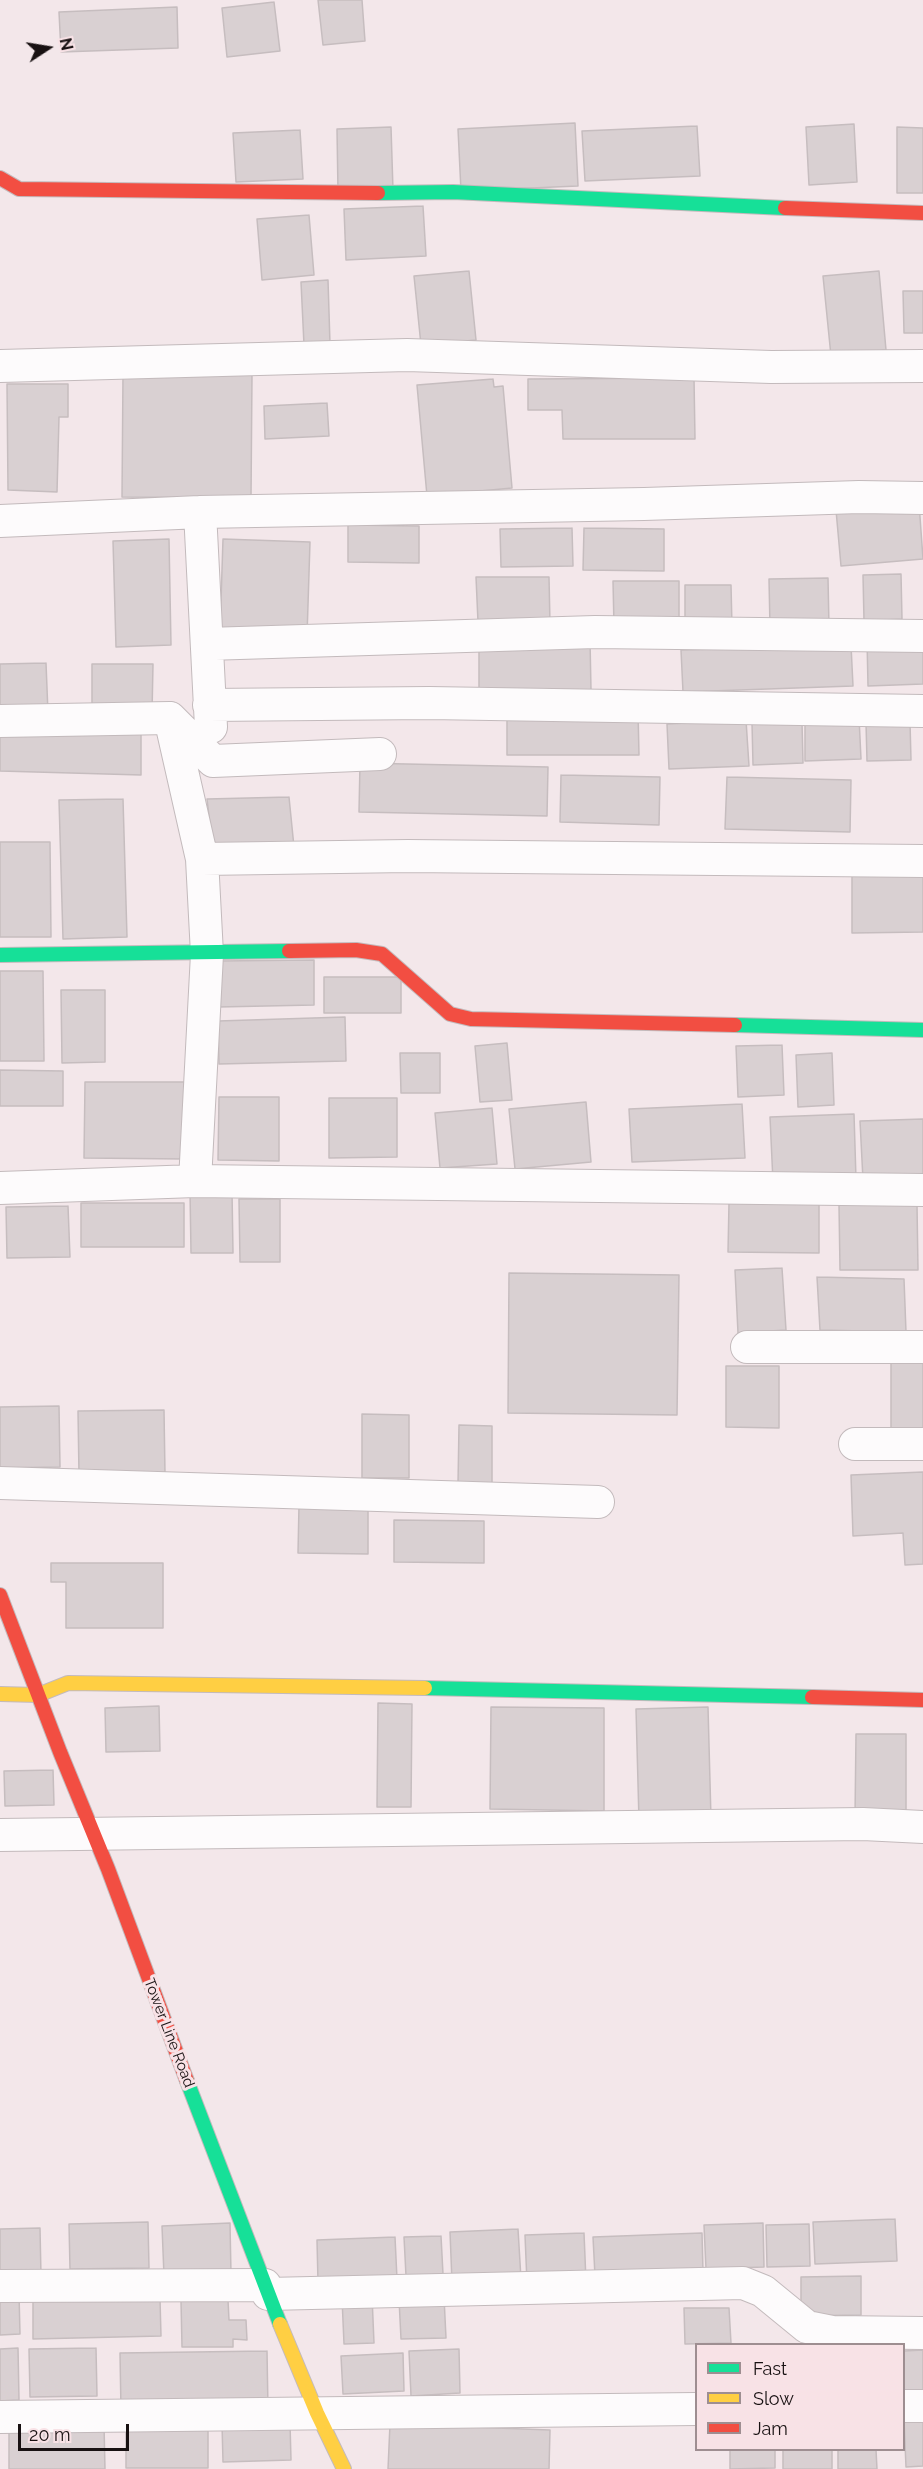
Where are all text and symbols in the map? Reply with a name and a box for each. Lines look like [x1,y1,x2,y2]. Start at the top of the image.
north arrow [18,18,78,78]
text: N [56,36,77,52]
street label: Tower Line Road [140,1976,198,2090]
legend [695,2343,905,2451]
text: Fast [753,2358,787,2379]
text: Slow [753,2388,794,2409]
scale bar [21,2412,132,2450]
text: Jam [753,2418,788,2439]
text: 20 m [29,2424,71,2445]

